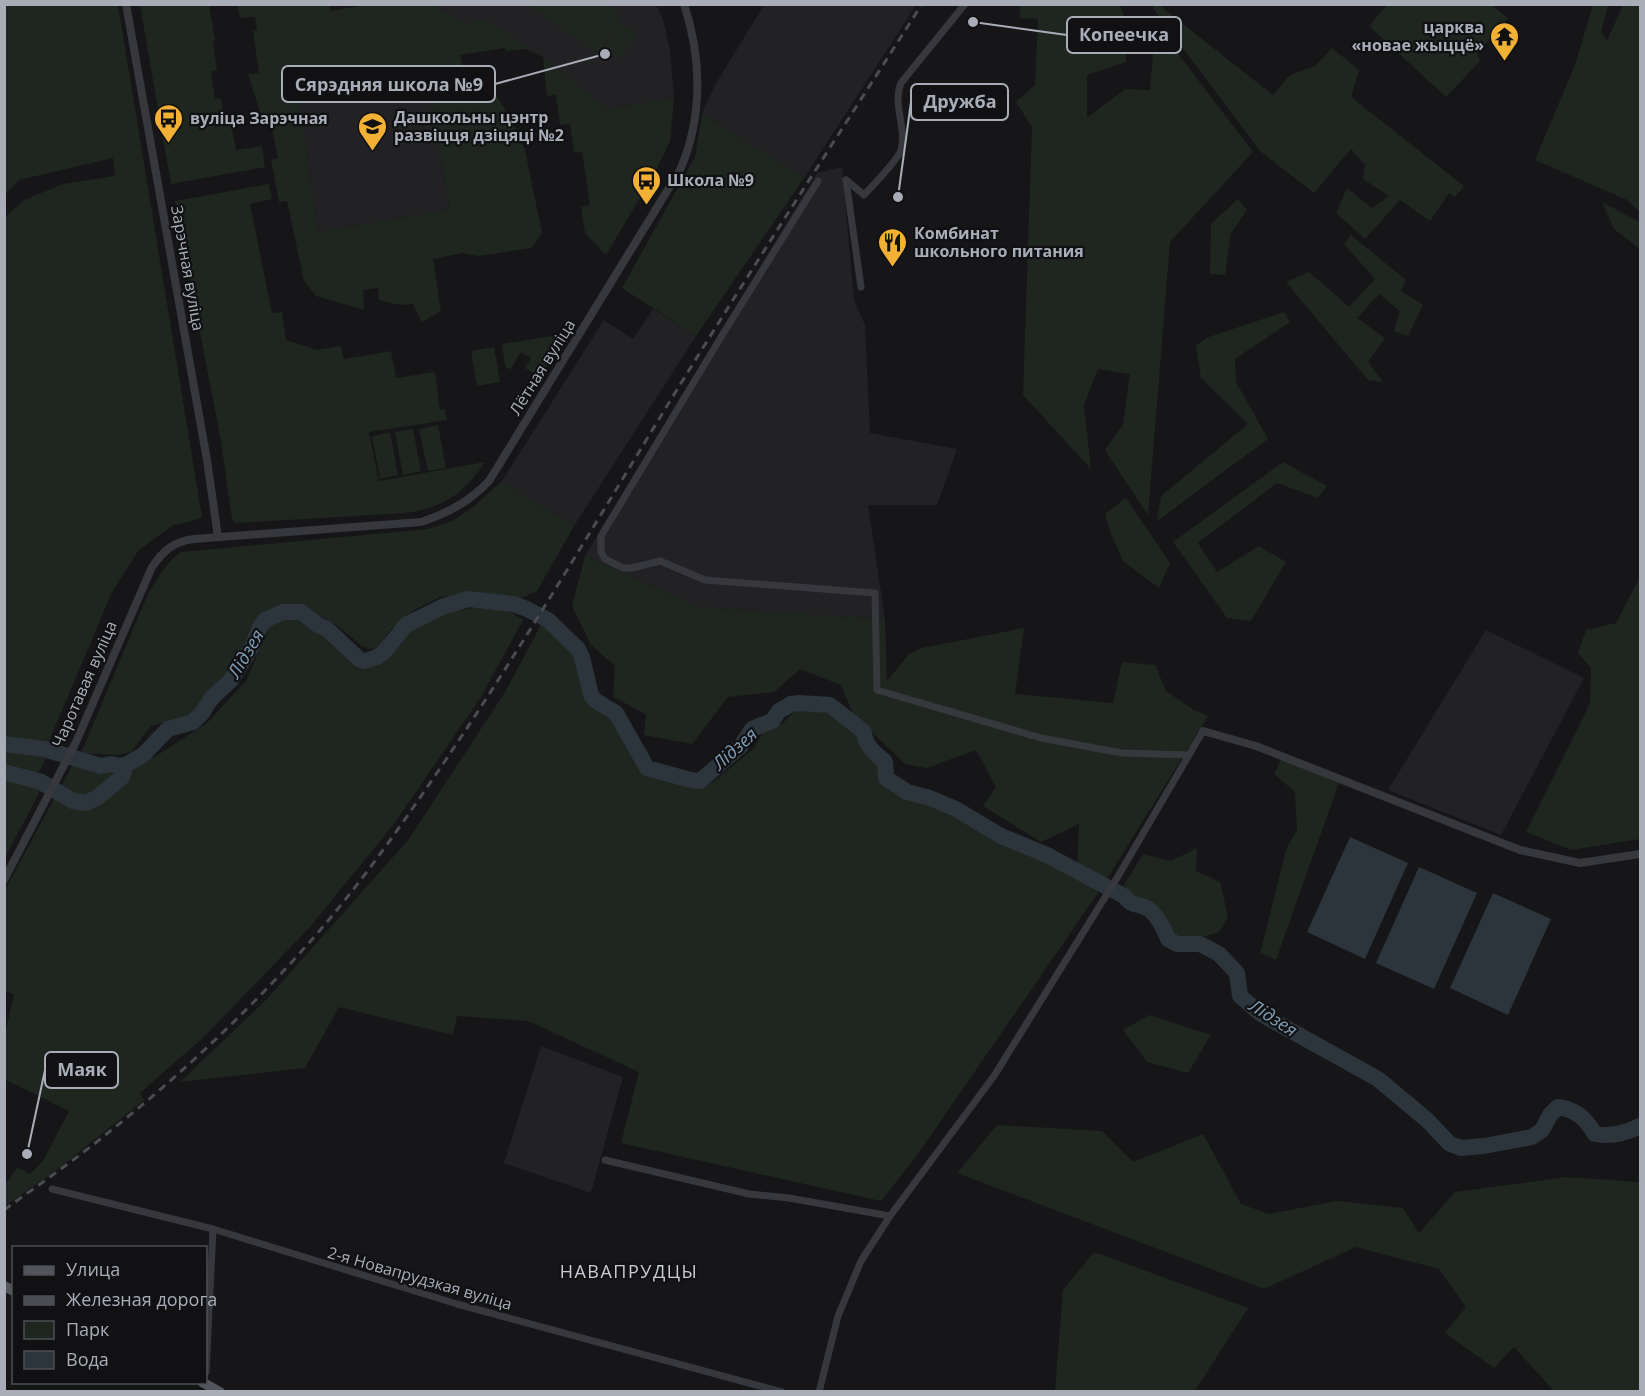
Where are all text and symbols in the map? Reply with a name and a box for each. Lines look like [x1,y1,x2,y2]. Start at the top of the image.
place label: царква «новае жыццё» [1351,16,1484,56]
callout: Копеечка [1067,17,1181,53]
temple icon: царква «новае жыццё» [1489,20,1521,62]
text: Копеечка [1079,22,1169,46]
callout: Сярэдняя школа №9 [282,66,495,102]
text: Сярэдняя школа №9 [295,72,483,96]
callout: Дружба [911,84,1008,120]
text: Дружба [923,89,997,113]
bus stop icon: вуліца Зарэчная [153,102,185,144]
place label: Дашкольны цэнтр развіцця дзіцяці №2 [394,106,564,146]
place label: вуліца Зарэчная [190,107,328,129]
school or university icon: Дашкольны цэнтр развіцця дзіцяці №2 [357,110,389,152]
bus stop icon: Школа №9 [630,164,662,206]
place label: Школа №9 [667,169,754,191]
street label: Зарэчная вуліца [166,204,210,332]
place label: Комбинат школьного питания [914,222,1084,262]
restaurant icon: Комбинат школьного питания [877,226,909,268]
street label: Лётная вуліца [504,315,580,419]
street label: Чаротавая вуліца [46,617,122,751]
water label: Лідзея [221,625,269,683]
water label: Лідзея [706,722,762,775]
water label: Лідзея [1244,992,1302,1042]
callout: Маяк [45,1052,118,1088]
text: Маяк [57,1057,108,1081]
street label: 2-я Новапрудзкая вуліца [325,1241,515,1315]
legend [12,1246,207,1384]
text: Улица [66,1257,120,1281]
district label: НАВАПРУДЦЫ [560,1259,698,1283]
text: Железная дорога [66,1287,217,1311]
text: Парк [66,1317,110,1341]
text: Вода [66,1347,109,1371]

